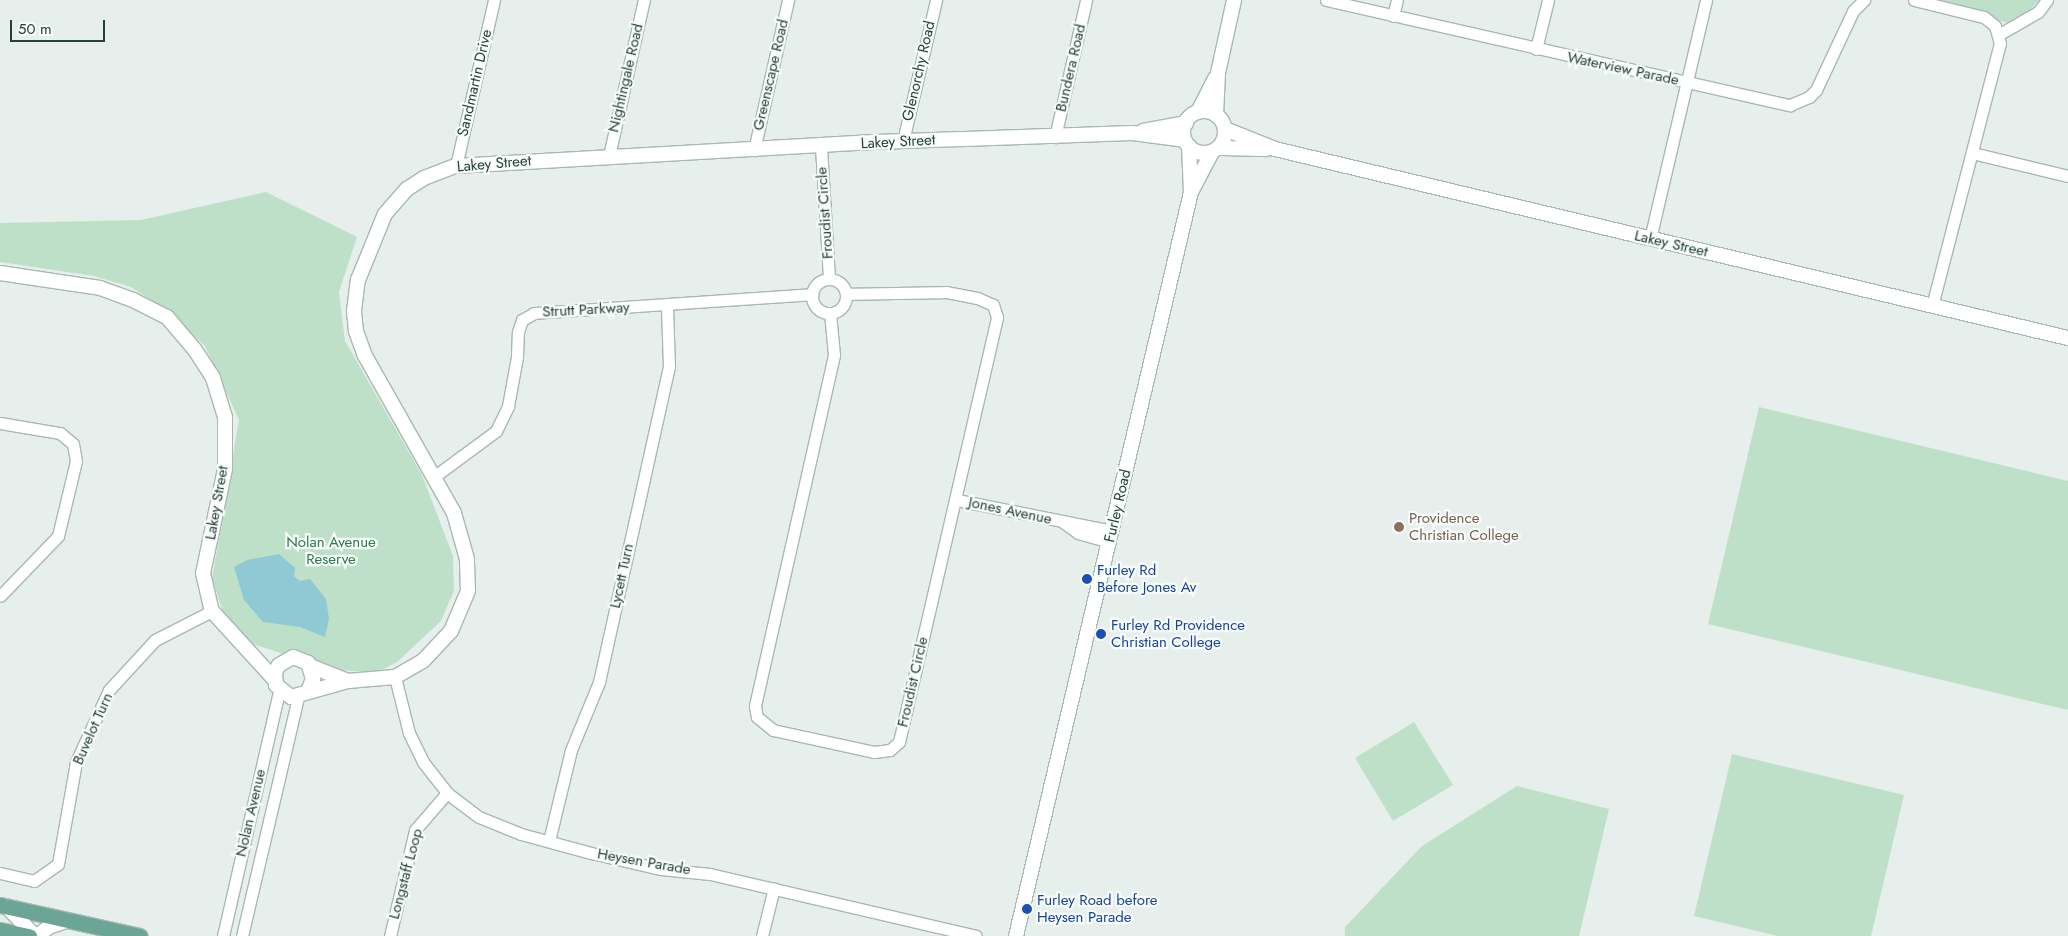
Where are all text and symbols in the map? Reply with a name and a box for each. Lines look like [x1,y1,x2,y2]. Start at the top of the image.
scale bar [12,10,108,42]
text: 50 m [18,18,52,40]
street label: Greenscape Road [749,18,793,132]
street label: Glenorchy Road [899,19,939,123]
street label: Nightingale Road [605,22,647,134]
street label: Bundera Road [1052,22,1090,114]
street label: Sandmartin Drive [454,28,496,138]
street label: Waterview Parade [1565,48,1681,90]
street label: Lakey Street [860,131,936,153]
street label: Lakey Street [456,152,532,176]
street label: Froudist Circle [813,166,837,260]
street label: Lakey Street [1633,227,1709,261]
street label: Strutt Parkway [542,299,630,321]
street label: Lakey Street [202,465,232,541]
street label: Furley Road [1101,468,1135,544]
street label: Jones Avenue [967,493,1053,529]
place label: Providence Christian College [1409,509,1519,544]
marker: Providence Christian College [1393,521,1405,533]
park label: Nolan Avenue Reserve [286,533,376,568]
street label: Lycett Turn [606,542,638,610]
place label: Furley Rd Before Jones Av [1097,561,1196,596]
marker: Furley Rd Before Jones Av [1081,573,1093,585]
place label: Furley Rd Providence Christian College [1111,616,1245,651]
marker: Furley Rd Providence Christian College [1095,628,1107,640]
street label: Froudist Circle [894,635,932,729]
street label: Buvelot Turn [69,690,117,768]
street label: Nolan Avenue [232,767,270,859]
street label: Longstaff Loop [385,827,427,921]
street label: Heysen Parade [596,845,692,879]
place label: Furley Road before Heysen Parade [1037,891,1158,926]
marker: Furley Road before Heysen Parade [1021,903,1033,915]

